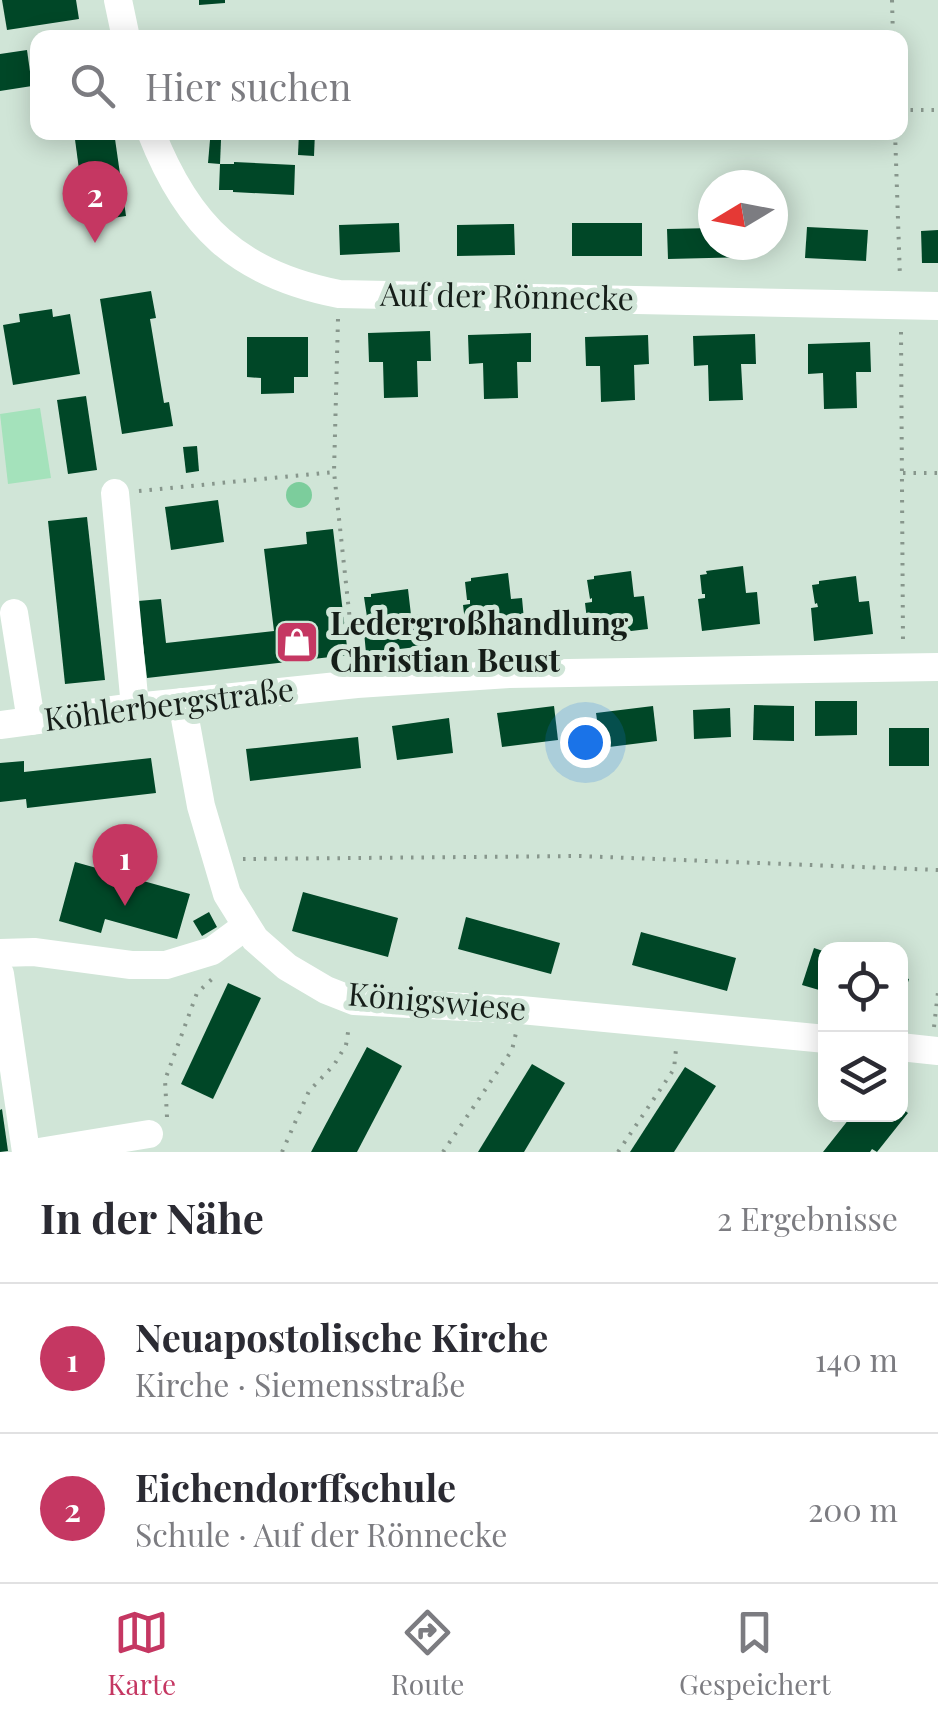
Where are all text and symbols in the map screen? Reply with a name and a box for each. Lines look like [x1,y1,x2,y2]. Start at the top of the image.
search box [30,30,908,140]
icon: search [65,58,120,113]
text: Hier suchen [145,60,352,111]
pin: 2 [62,160,128,243]
north arrow [698,170,788,260]
street label: Auf der Rönnecke [379,271,634,318]
place label: Ledergroßhandlung Christian Beust [330,600,629,680]
shop icon: Ledergroßhandlung Christian Beust [274,619,320,665]
street label: Köhlerbergstraße [41,666,296,739]
your location [560,717,611,768]
pin: 1 [92,824,158,906]
map controls [818,942,908,1122]
button: locate [818,942,908,1032]
street label: Königswiese [346,970,528,1029]
button: layers [818,1032,908,1122]
text: In der Nähe [40,1189,264,1245]
text: 2 Ergebnisse [717,1196,898,1239]
text: Neuapostolische Kirche [135,1311,548,1362]
text: 1 [66,1337,79,1380]
text: 140 m [815,1337,898,1380]
text: Kirche · Siemensstraße [135,1362,465,1405]
text: Eichendorffschule [135,1461,456,1512]
text: 2 [64,1487,81,1530]
text: 200 m [808,1487,898,1530]
text: Schule · Auf der Rönnecke [135,1512,507,1555]
tab: Karte [107,1605,176,1702]
tab: Route [391,1605,465,1702]
tab: Gespeichert [679,1605,831,1702]

